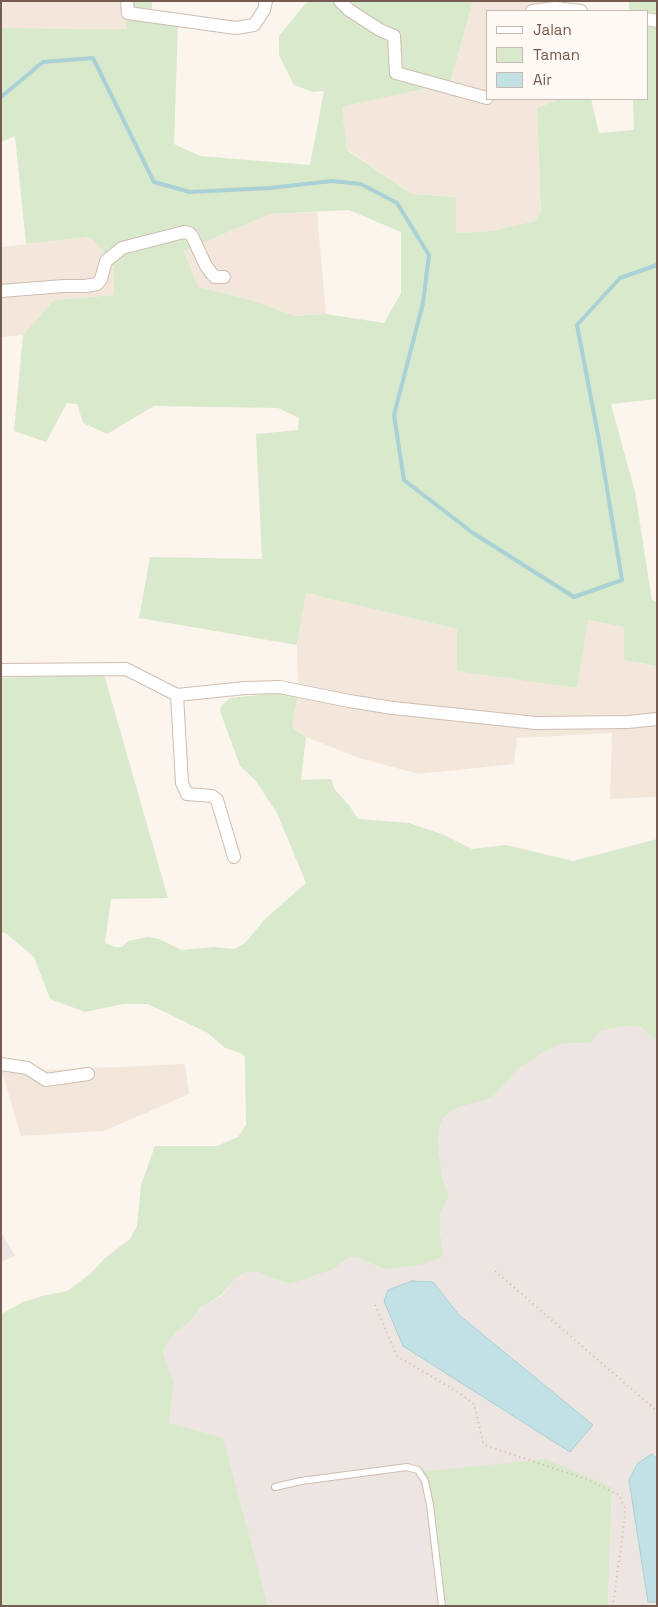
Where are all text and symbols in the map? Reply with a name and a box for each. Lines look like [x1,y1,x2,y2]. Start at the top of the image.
legend [486,10,648,100]
text: Jalan [533,20,572,39]
text: Taman [533,45,580,64]
text: Air [533,70,552,89]

